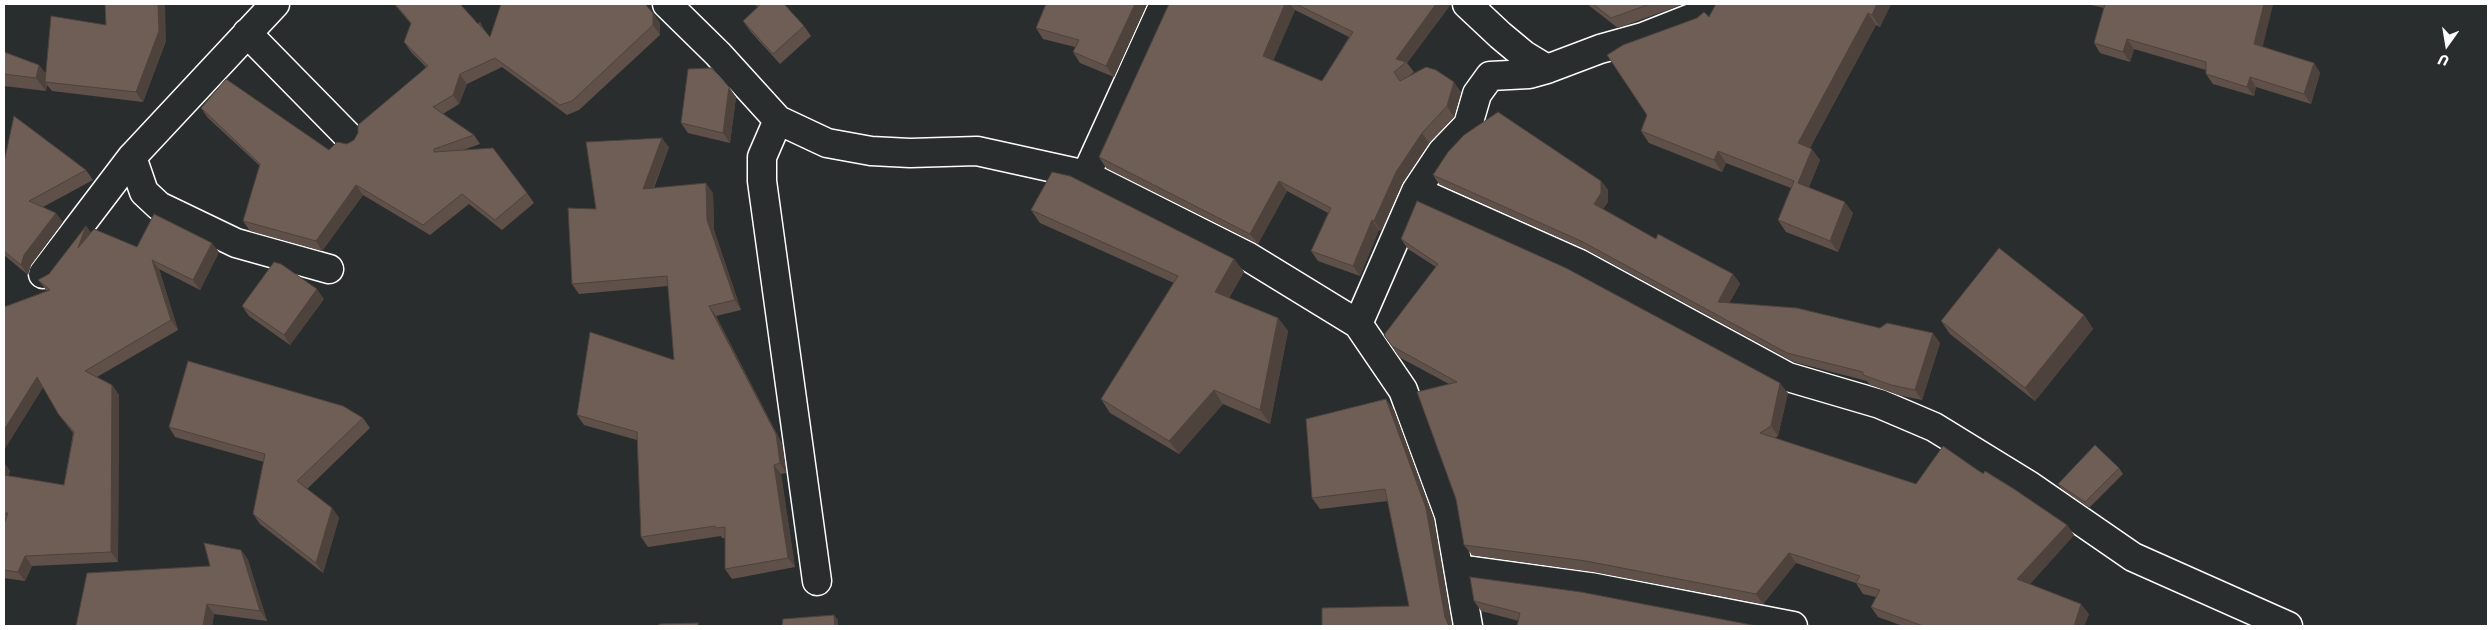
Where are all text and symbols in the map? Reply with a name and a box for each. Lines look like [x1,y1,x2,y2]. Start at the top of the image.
north arrow [2422,20,2472,70]
text: U [2436,47,2451,73]

